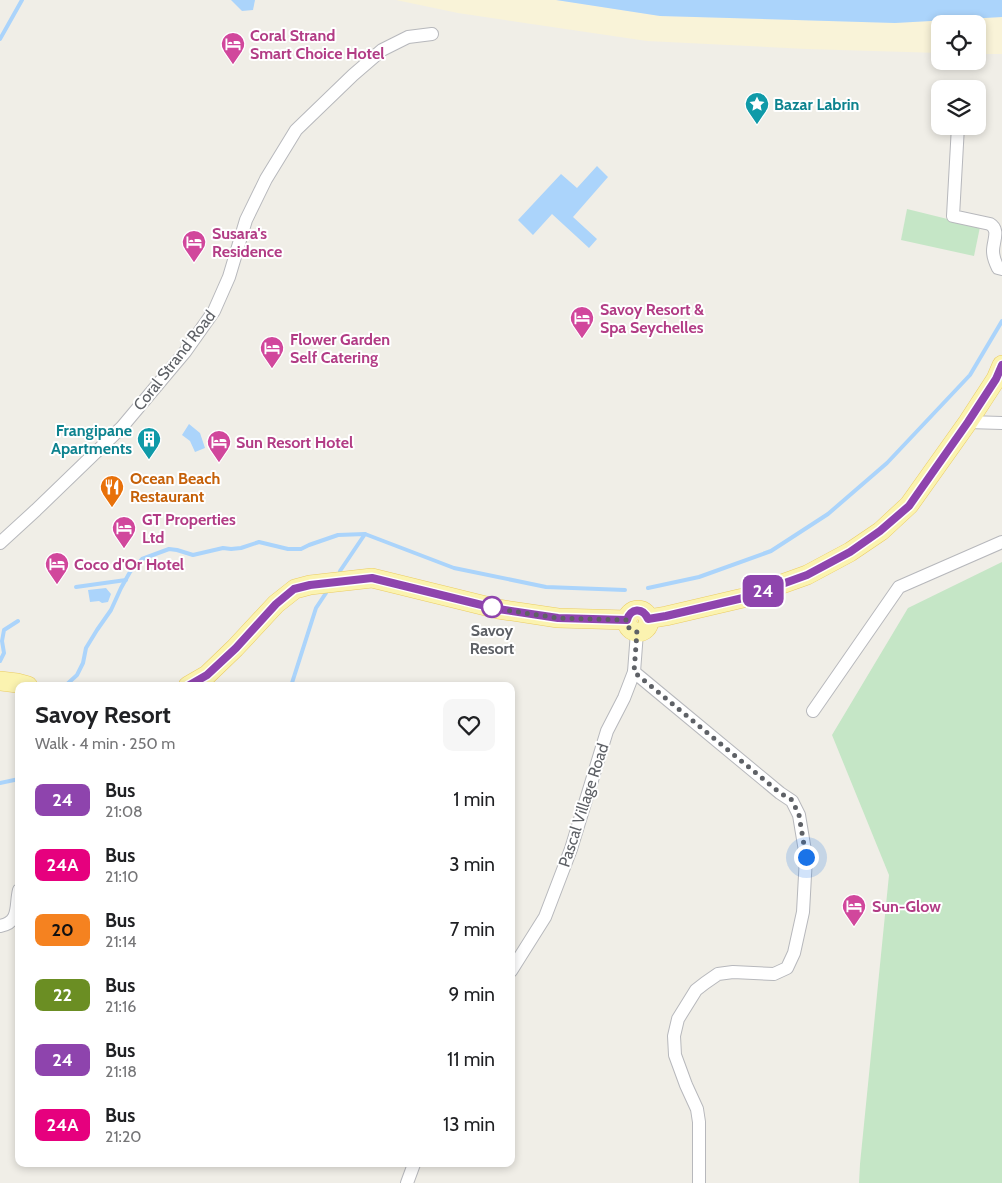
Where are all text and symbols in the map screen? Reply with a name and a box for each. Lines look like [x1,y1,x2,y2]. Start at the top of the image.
map controls [931,15,986,135]
button: locate [931,15,986,70]
place label: Coral Strand Smart Choice Hotel [250,26,384,63]
hotel icon: Coral Strand Smart Choice Hotel [220,31,246,65]
button: layers [931,80,986,135]
place icon: Bazar Labrin [744,91,770,125]
place label: Bazar Labrin [774,95,859,114]
place label: Susara's Residence [212,224,282,261]
hotel icon: Susara's Residence [181,229,207,263]
place label: Savoy Resort & Spa Seychelles [600,300,704,337]
hotel icon: Savoy Resort & Spa Seychelles [569,305,595,339]
street label: Coral Strand Road [129,307,219,414]
place label: Flower Garden Self Catering [290,330,390,367]
hotel icon: Flower Garden Self Catering [259,335,285,369]
place label: Frangipane Apartments [51,421,132,458]
building icon: Frangipane Apartments [136,426,162,460]
hotel icon: Sun Resort Hotel [206,429,232,463]
place label: Sun Resort Hotel [236,433,353,452]
place label: Ocean Beach Restaurant [130,469,220,506]
restaurant icon: Ocean Beach Restaurant [99,474,125,508]
place label: GT Properties Ltd [142,510,236,547]
hotel icon: GT Properties Ltd [111,515,137,549]
hotel icon: Coco d'Or Hotel [44,551,70,585]
place label: Coco d'Or Hotel [74,555,184,574]
line badge: 24 [740,575,786,607]
text: 24 [753,580,773,602]
marker: Savoy Resort [481,596,503,618]
place label: Savoy Resort [470,621,515,658]
button: heart [443,699,495,751]
text: Savoy Resort [35,700,171,729]
text: Walk · 4 min · 250 m [35,734,175,753]
street label: Pascal Village Road [554,741,612,869]
text: Bus [105,779,135,802]
text: 1 min [453,788,495,811]
text: 24 [52,789,73,811]
text: 21:08 [105,802,143,821]
text: Bus [105,844,135,867]
your location [794,845,819,870]
text: 3 min [449,853,495,876]
text: 24A [47,854,78,876]
text: 21:10 [105,867,138,886]
hotel icon: Sun-Glow [841,893,867,927]
place label: Sun-Glow [872,897,941,916]
text: Bus [105,909,135,932]
text: 7 min [450,918,495,941]
text: 20 [51,919,74,941]
text: 21:14 [105,932,136,951]
text: Bus [105,974,135,997]
text: 9 min [449,983,495,1006]
text: 22 [53,984,72,1006]
text: 21:16 [105,997,136,1016]
text: Bus [105,1039,135,1062]
text: 11 min [447,1048,495,1071]
text: 24 [52,1049,73,1071]
text: 21:18 [105,1062,137,1081]
text: Bus [105,1104,135,1127]
text: 13 min [443,1113,495,1136]
text: 24A [47,1114,78,1136]
text: 21:20 [105,1127,141,1146]

